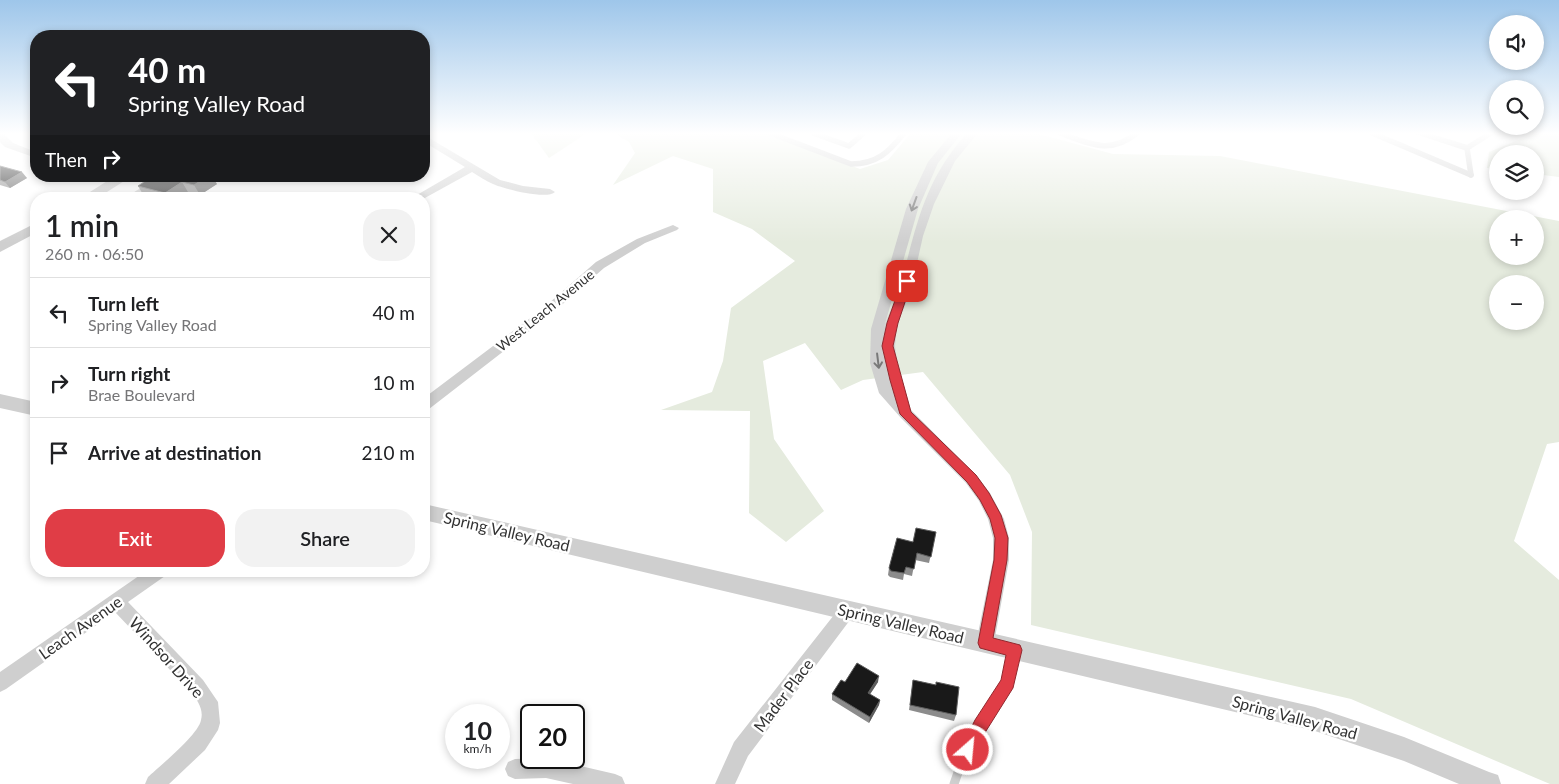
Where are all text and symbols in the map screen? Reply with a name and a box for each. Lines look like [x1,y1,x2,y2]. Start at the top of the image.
map controls [1489,15,1544,330]
button: sound [1489,15,1544,70]
text: 40 m [128,48,206,90]
icon: left [45,50,110,115]
button: search [1489,80,1544,135]
text: Spring Valley Road [128,90,305,117]
icon: right [97,145,125,173]
button: layers [1489,145,1544,200]
text: Then [45,148,87,171]
one-way arrow [909,196,918,211]
text: 1 min [45,207,119,243]
button: close [363,209,415,261]
button: + [1489,210,1544,265]
text: 260 m · 06:50 [45,244,144,263]
pin [886,260,928,302]
street label: West Leach Avenue [493,265,597,355]
icon: arrive [893,267,921,295]
button: − [1489,275,1544,330]
text: Turn left [88,292,159,315]
icon: left [45,299,73,327]
text: 40 m [372,301,415,324]
text: Spring Valley Road [88,315,217,334]
one-way arrow [873,353,883,369]
text: Turn right [88,362,170,385]
icon: right [45,369,73,397]
text: 10 m [372,371,415,394]
text: Brae Boulevard [88,385,195,404]
icon: arrive [45,439,73,467]
text: Arrive at destination [88,441,261,464]
text: 210 m [361,441,415,464]
street label: Spring Valley Road [442,507,572,555]
button: Exit [45,509,225,567]
button: Share [235,509,415,567]
street label: Leach Avenue [35,591,125,663]
street label: Spring Valley Road [836,599,966,647]
street label: Windsor Drive [126,613,208,701]
street label: Mader Place [749,655,817,735]
street label: Spring Valley Road [1230,691,1360,743]
speed limit sign: 20 [520,704,585,769]
text: 10 [463,715,492,745]
position arrow [941,723,993,775]
text: km/h [463,741,492,756]

